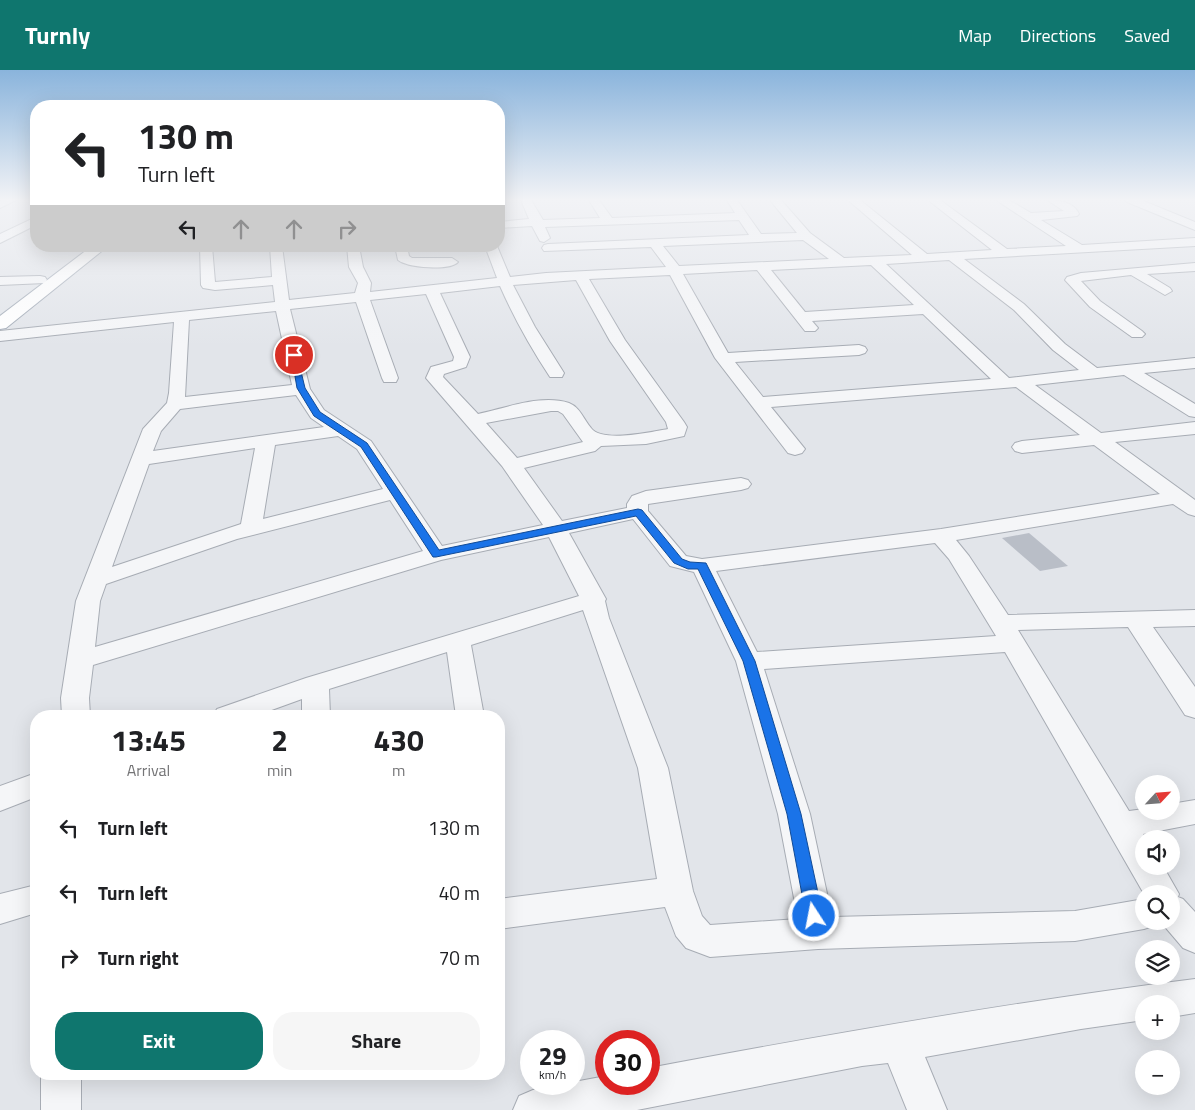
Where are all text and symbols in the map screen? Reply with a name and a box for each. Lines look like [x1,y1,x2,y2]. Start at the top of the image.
text: Turnly [25,17,90,53]
text: Map [958,22,992,49]
text: Directions [1020,22,1096,49]
text: Saved [1124,22,1170,49]
text: 130 m [138,109,234,163]
icon: left [55,120,120,185]
text: Turn left [138,157,215,191]
icon: left [174,215,202,243]
icon: ahead [227,215,255,243]
icon: ahead [280,215,308,243]
icon: right [333,215,361,243]
pin [273,334,315,376]
icon: arrive [280,341,308,369]
text: 13:45 [111,717,186,763]
text: 2 [271,717,288,763]
text: 430 [374,717,424,763]
text: Arrival [127,758,170,782]
text: min [267,758,292,782]
text: m [392,758,405,782]
north arrow [1135,775,1180,820]
map controls [1135,775,1180,1095]
text: Turn left [98,813,168,842]
text: 130 m [428,813,480,842]
icon: left [55,814,83,842]
button: sound [1135,830,1180,875]
text: Turn left [98,878,168,907]
text: 40 m [439,878,480,907]
icon: left [55,879,83,907]
button: search [1135,885,1180,930]
position arrow [787,889,839,941]
button: layers [1135,940,1180,985]
text: Turn right [98,943,179,972]
text: 70 m [439,943,480,972]
icon: right [55,944,83,972]
button: + [1135,995,1180,1040]
button: Exit [55,1012,263,1070]
button: Share [273,1012,480,1070]
speed limit sign: 30 [595,1030,660,1095]
text: 29 [538,1037,567,1075]
button: − [1135,1050,1180,1095]
text: km/h [539,1065,566,1084]

